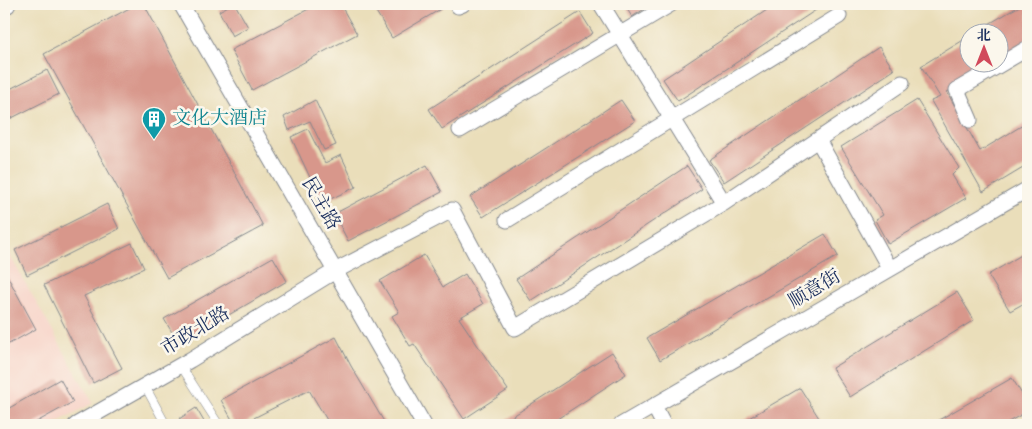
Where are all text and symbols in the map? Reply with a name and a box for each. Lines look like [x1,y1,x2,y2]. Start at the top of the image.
north arrow [960,22,1010,72]
text: 北 [977,27,991,47]
building icon: 文化大酒店 [141,106,167,140]
place label: 文化大酒店 [172,106,267,133]
street label: 民主路 [294,173,346,235]
street label: 顺意街 [784,264,846,316]
street label: 市政北路 [156,301,236,363]

